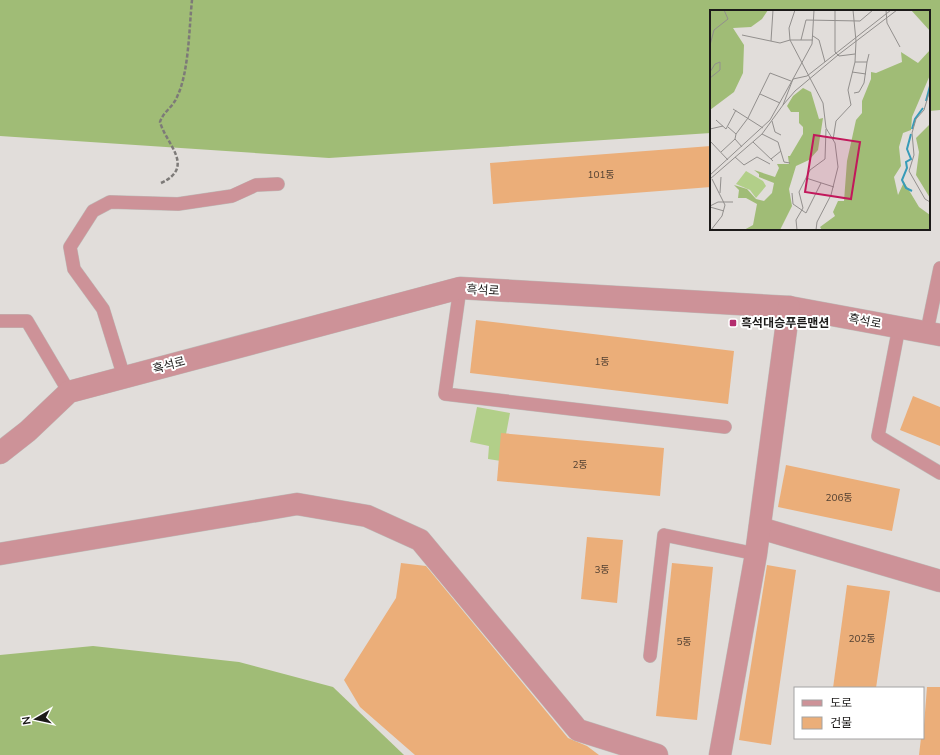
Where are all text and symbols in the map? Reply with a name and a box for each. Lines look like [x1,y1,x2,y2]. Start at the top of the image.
inset map [710,10,930,230]
house number: 101동 [587,168,615,182]
street label: 흑석로 [466,281,500,299]
street label: 흑석로 [847,310,883,332]
place label: 흑석대승푸른맨션 [741,315,829,331]
marker: 흑석대승푸른맨션 [728,318,738,328]
street label: 흑석로 [151,353,187,377]
house number: 1동 [594,355,610,369]
house number: 2동 [572,458,588,472]
house number: 206동 [825,491,853,505]
house number: 3동 [594,563,610,577]
house number: 202동 [848,632,876,646]
house number: 5동 [676,635,692,649]
legend [794,687,924,739]
text: 도로 [830,695,852,711]
north arrow [16,699,56,739]
text: N [19,715,35,726]
text: 건물 [830,715,852,731]

